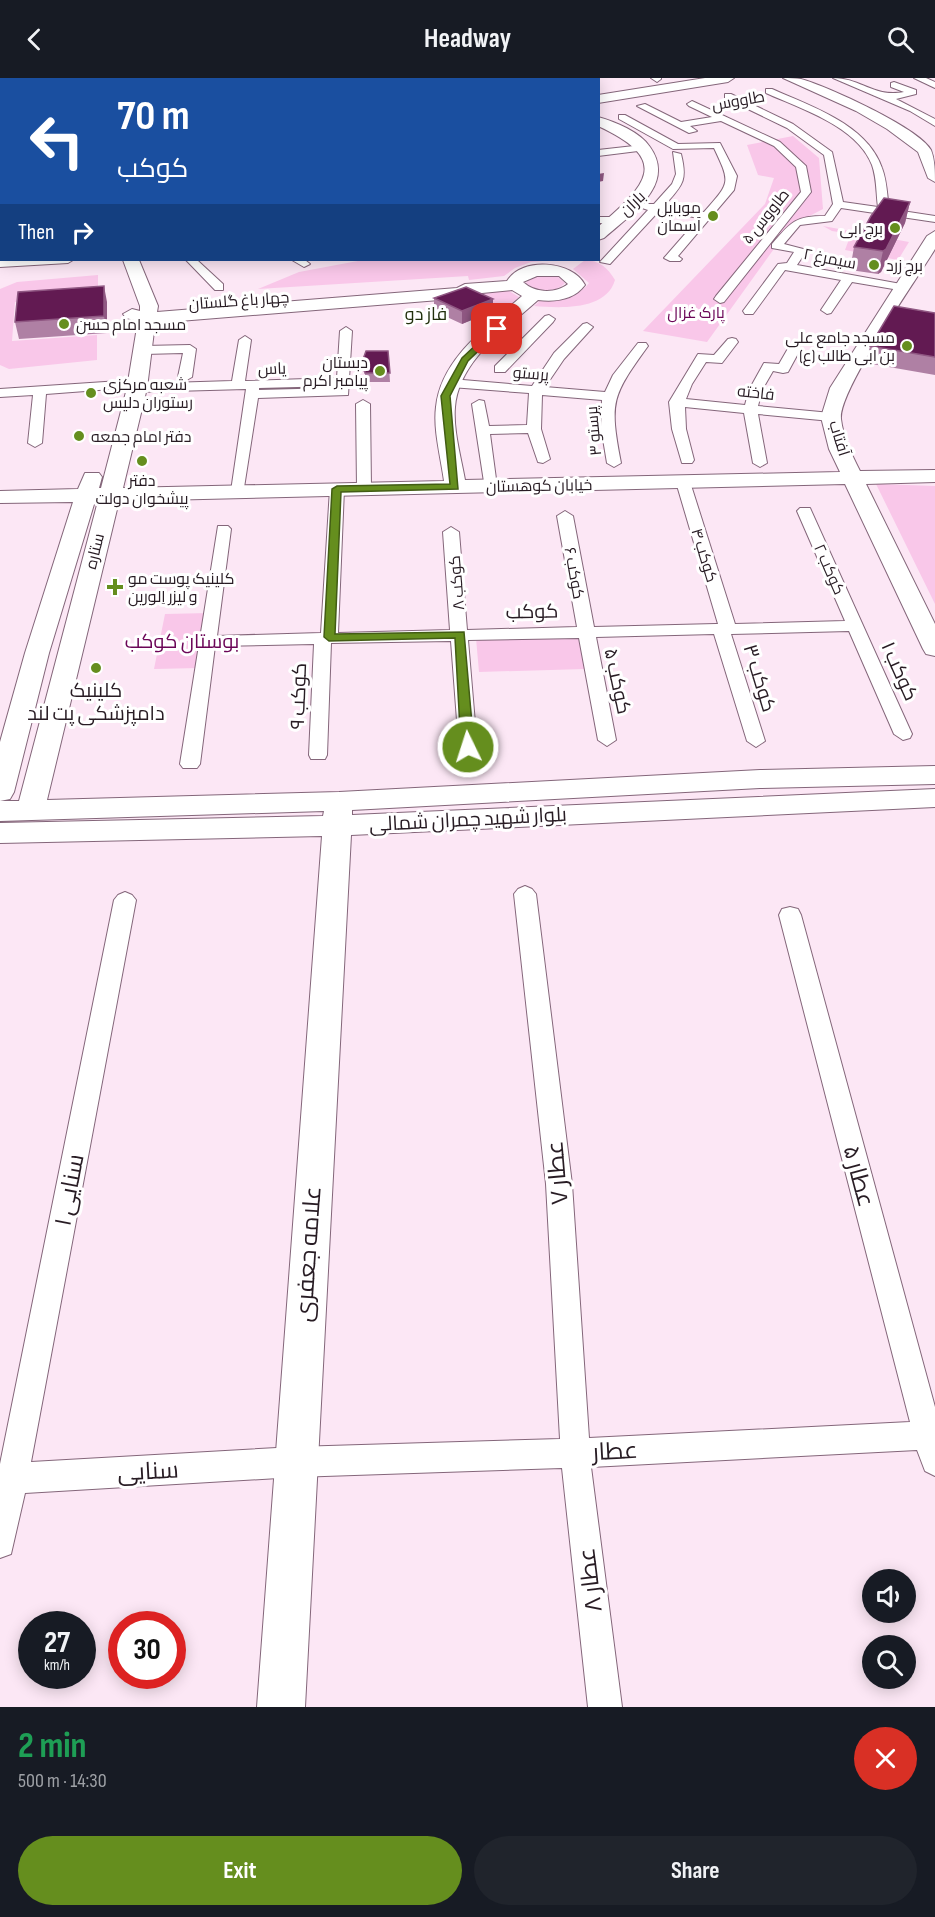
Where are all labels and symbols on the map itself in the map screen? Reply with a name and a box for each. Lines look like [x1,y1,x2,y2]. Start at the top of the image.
street label: طاووس [710,87,766,115]
street label: طاووس ۵ [738,186,794,248]
street label: باران [616,187,650,221]
place label: موبایل آسمان [657,199,702,236]
marker: موبایل آسمان [706,209,720,223]
place label: برج ابی [839,220,883,240]
marker: برج ابی [888,221,902,235]
street label: سیمرغ ۲ [802,245,858,275]
place label: برج زرد [886,257,923,277]
marker: برج زرد [867,258,881,272]
street label: چهار باغ گلستان [188,289,290,315]
pin [471,303,522,354]
district label: فاز دو [405,304,447,325]
park label: پارک غزال [667,304,725,324]
place label: مسجد امام حسن [76,316,186,336]
marker: مسجد امام حسن [57,317,71,331]
place label: مسجد جامع علی بن ابی طالب (ع) [785,329,895,367]
marker: مسجد جامع علی بن ابی طالب (ع) [900,339,914,353]
place label: دبستان پیامبر اکرم [303,354,369,392]
street label: یاس [258,359,287,379]
street label: پرستو [512,363,550,387]
marker: دبستان پیامبر اکرم [373,364,387,378]
place label: شعبه مرکزی رستوران دلیس [103,376,193,413]
street label: فاخته [736,382,775,405]
marker: شعبه مرکزی رستوران دلیس [84,386,98,400]
street label: پرستو ۳ [583,405,607,456]
street label: آفتاب [824,418,853,459]
place label: دفتر امام جمعه [91,428,191,448]
marker: دفتر امام جمعه [72,429,86,443]
marker: دفتر پیشخوان دولت [135,454,149,468]
place label: دفتر پیشخوان دولت [95,472,189,510]
street label: خیابان کوهستان [486,476,592,497]
street label: کوکب ۴ [686,526,721,585]
street label: ستاره [82,531,109,571]
street label: کوکب ۲ [809,541,848,598]
street label: کوکب ۶ [560,546,587,601]
street label: کوکب ۸ [446,555,469,611]
place label: کلینیک پوست مو و لیزر اِلورین [128,570,235,607]
marker: کلینیک پوست مو و لیزر اِلورین [106,578,124,596]
street label: کوکب [505,600,559,624]
park label: بوستان کوکب [125,630,239,654]
street label: کوکب ۱ [875,638,923,705]
street label: کوکب ۳ [737,641,781,715]
street label: کوکب ۵ [598,646,636,716]
marker: کلینیک دامپزشکی پت لند [89,661,103,675]
street label: کوکب ۹ [286,662,312,730]
place label: کلینیک دامپزشکی پت لند [27,679,165,726]
position arrow [436,715,500,779]
street label: بلوار شهید چمران شمالی [369,803,568,837]
street label: عطار ۷ [540,1140,575,1206]
street label: عطار ۵ [836,1142,881,1210]
street label: سنایی ۱ [48,1152,91,1229]
street label: علامه جعفری [289,1185,328,1323]
street label: عطار [590,1436,639,1467]
street label: سنایی [117,1455,180,1488]
street label: عطار ۸ [572,1546,609,1614]
speed limit sign: 30 [108,1611,186,1689]

